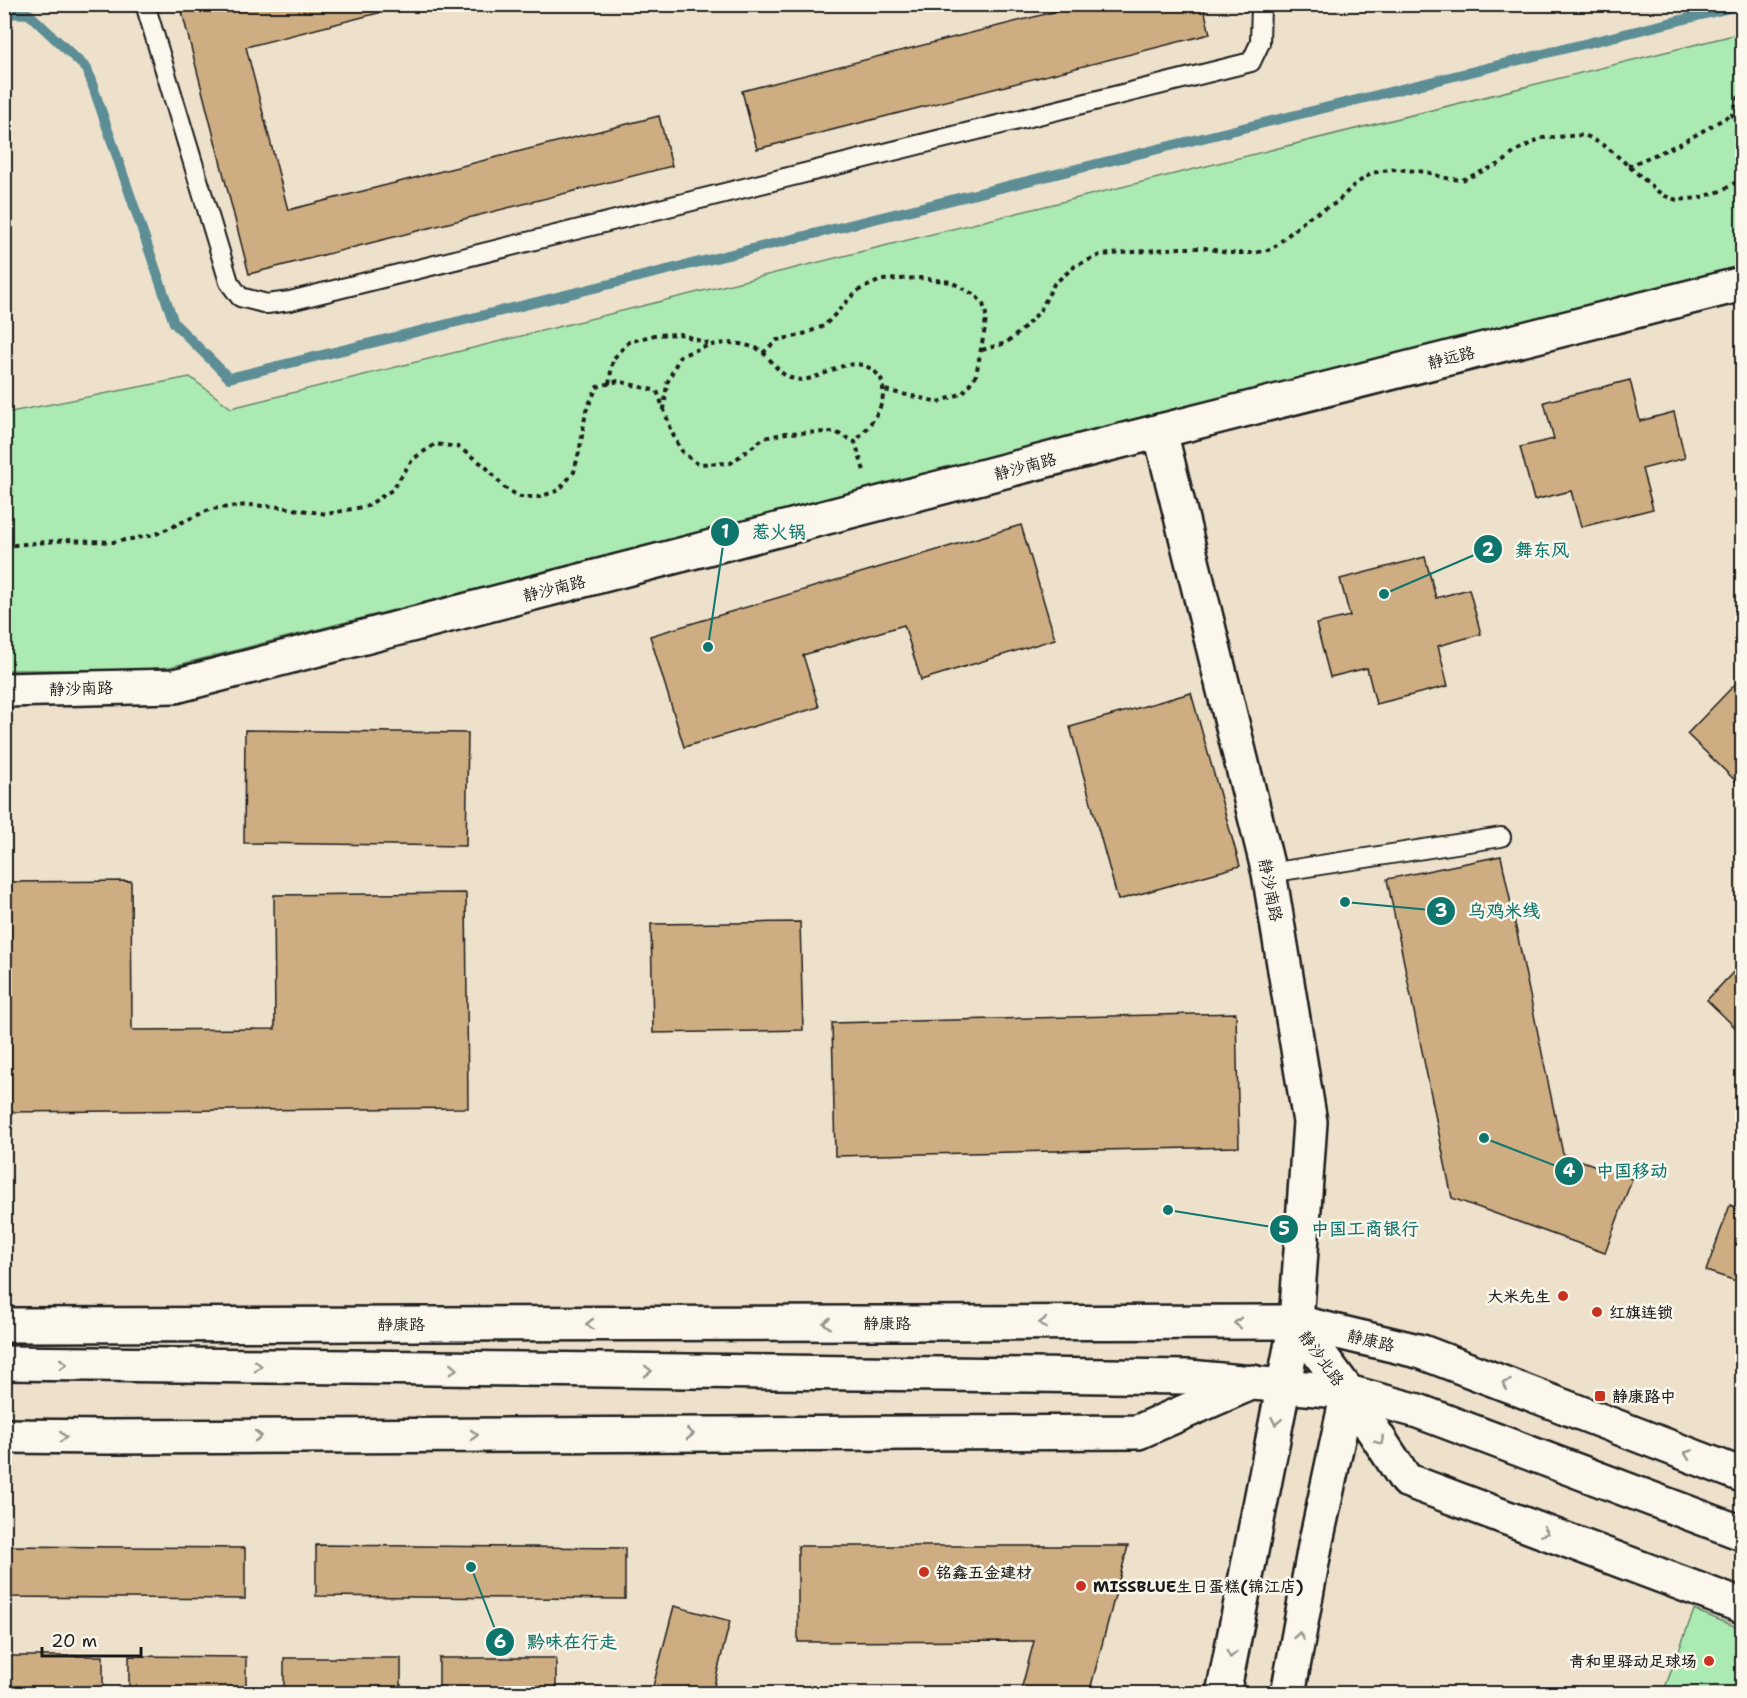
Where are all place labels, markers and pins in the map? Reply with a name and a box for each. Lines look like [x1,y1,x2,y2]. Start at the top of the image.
callout: 惹火锅 [710,514,818,550]
callout: 舞东风 [1473,531,1581,567]
callout: 乌鸡米线 [1426,893,1552,929]
callout: 中国移动 [1554,1153,1680,1189]
callout: 中国工商银行 [1269,1211,1431,1247]
place label: 大米先生 [1487,1286,1551,1307]
marker: 大米先生 [1556,1289,1570,1303]
place label: 红旗连锁 [1609,1302,1673,1323]
marker: 红旗连锁 [1590,1305,1604,1319]
place label: 静康路中 [1612,1386,1676,1407]
marker: 静康路中 [1593,1389,1607,1403]
place label: 铭鑫五金建材 [936,1562,1032,1583]
marker: 铭鑫五金建材 [917,1565,931,1579]
place label: MISSBLUE生日蛋糕(锦江店) [1093,1576,1304,1597]
marker: MISSBLUE生日蛋糕(锦江店) [1074,1579,1088,1593]
callout: 黔味在行走 [485,1624,629,1660]
place label: 青和里驿动足球场 [1569,1651,1697,1672]
marker: 青和里驿动足球场 [1702,1654,1716,1668]

